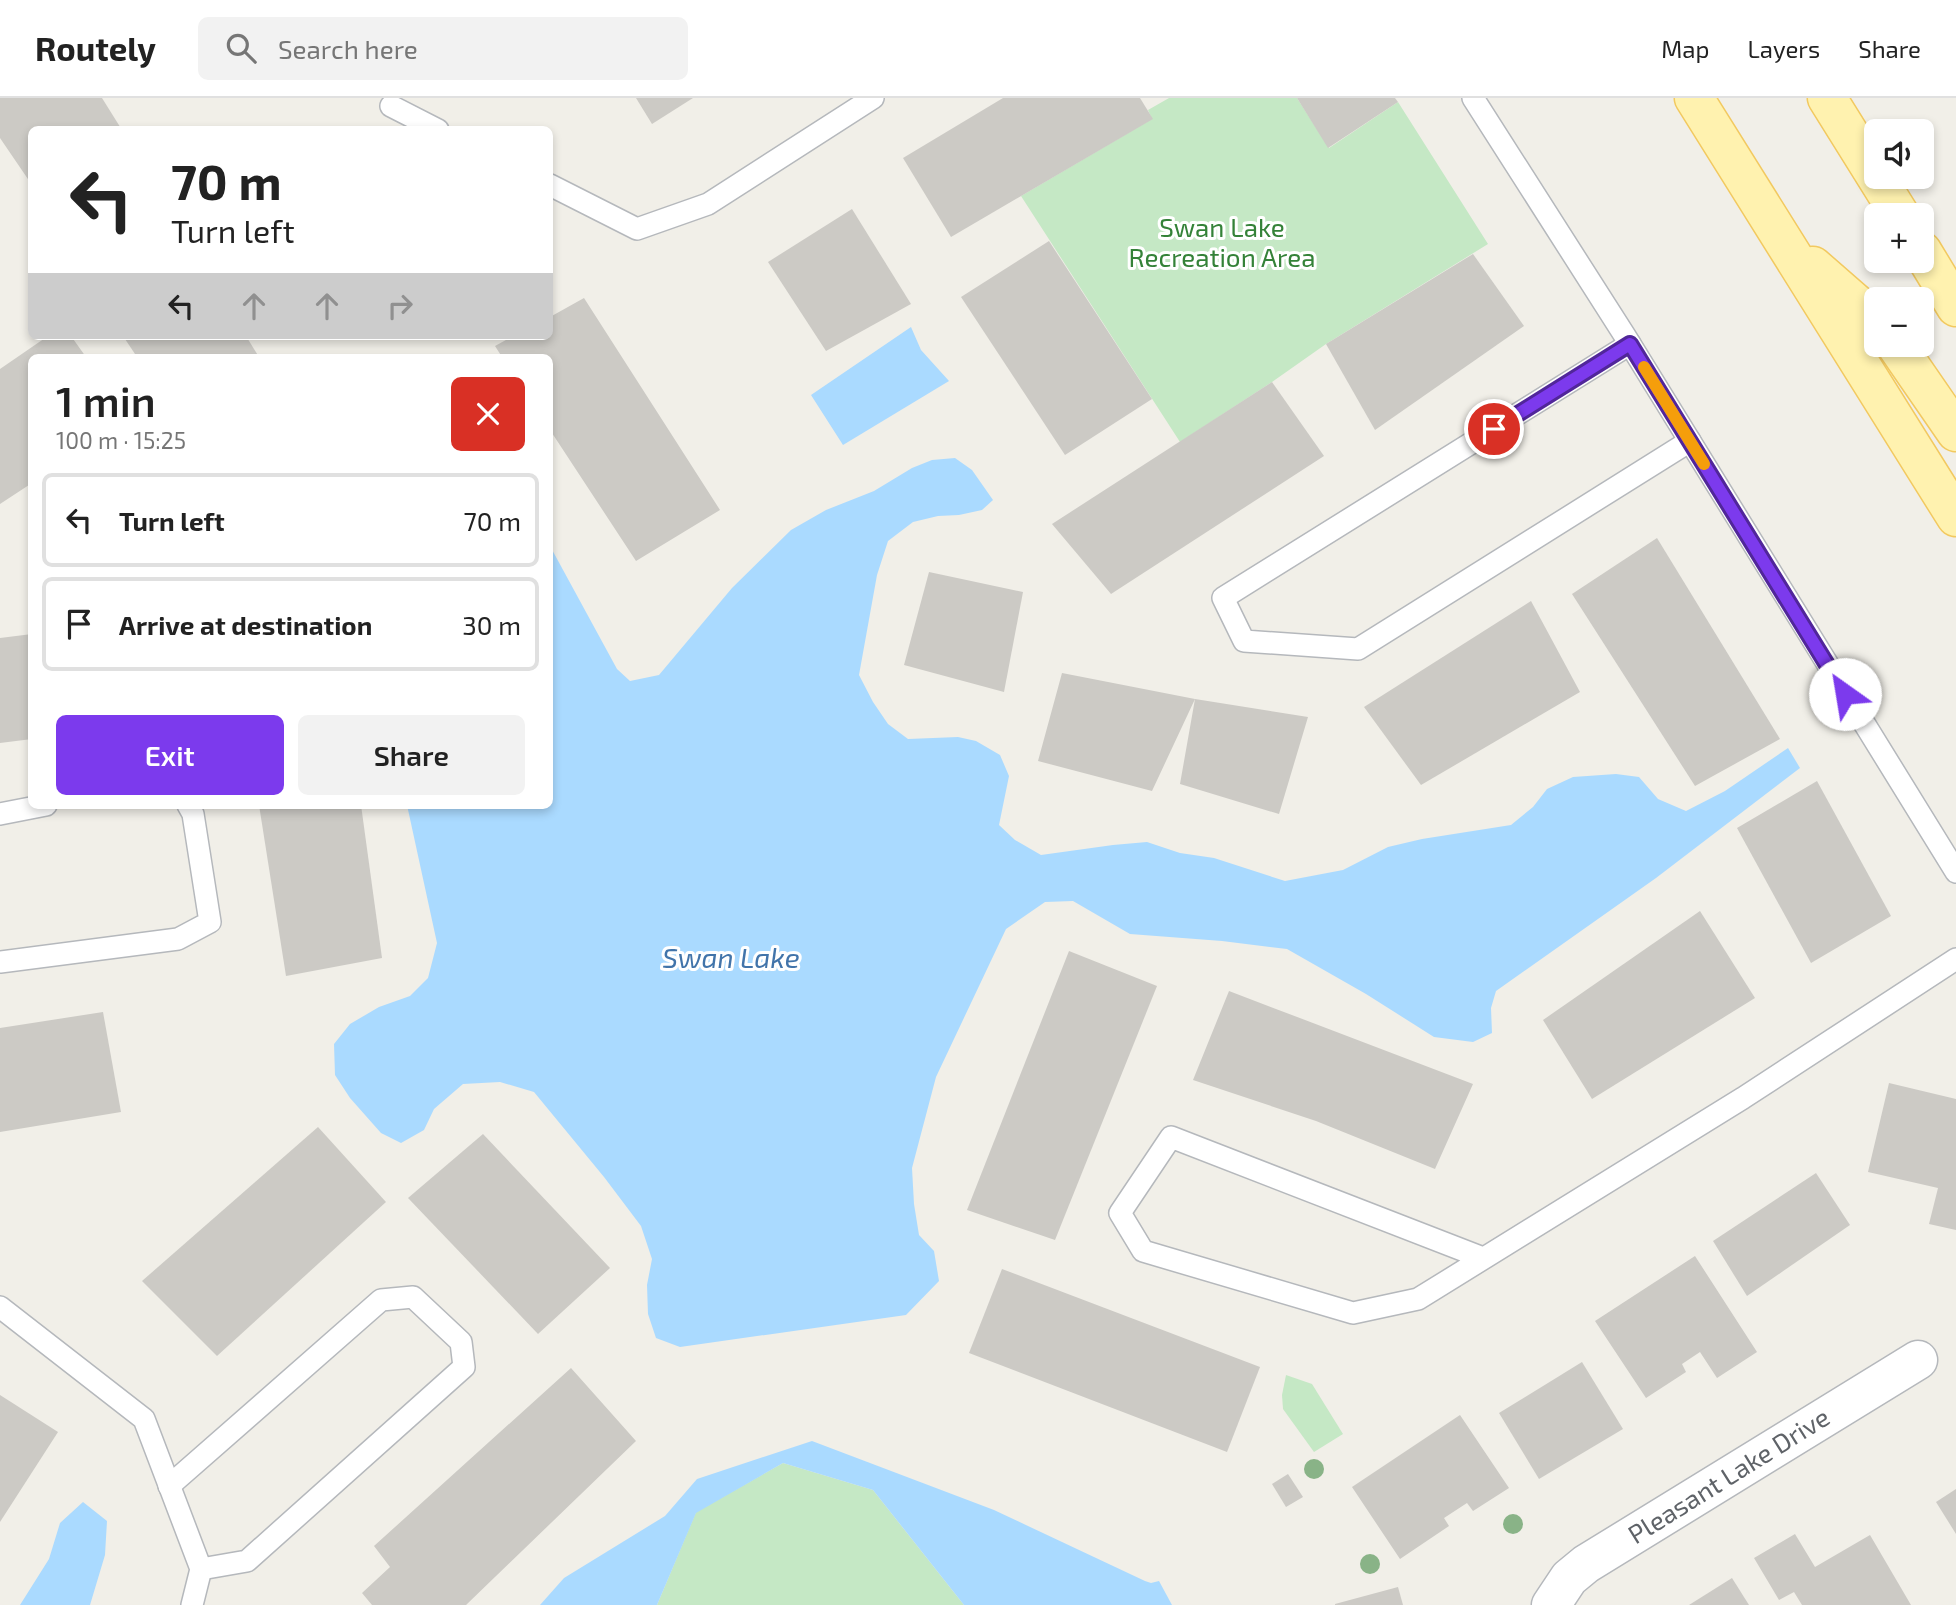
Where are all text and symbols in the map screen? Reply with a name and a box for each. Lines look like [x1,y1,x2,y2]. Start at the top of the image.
search box [198,17,688,80]
text: Routely [35,28,156,68]
icon: search [222,29,260,67]
text: Search here [278,33,418,64]
text: Map [1661,34,1709,63]
text: Layers [1747,34,1820,63]
text: Share [1858,34,1921,63]
map controls [1864,119,1934,357]
button: sound [1864,119,1934,189]
text: 70 m [171,151,282,210]
icon: left [56,154,147,245]
button: + [1864,203,1934,273]
text: Turn left [171,211,295,249]
park label: Swan Lake Recreation Area [1129,211,1315,272]
icon: left [162,287,200,325]
icon: ahead [235,287,273,325]
icon: ahead [308,287,346,325]
icon: right [381,287,419,325]
button: − [1864,287,1934,357]
text: 1 min [56,375,156,425]
button: close [451,377,525,451]
pin [1464,399,1524,459]
icon: arrive [1475,410,1513,448]
text: 100 m · 15:25 [56,426,186,454]
icon: left [60,501,98,539]
text: Turn left [119,505,225,536]
text: 70 m [463,505,521,536]
icon: arrive [60,605,98,643]
text: Arrive at destination [119,609,372,640]
text: 30 m [462,609,521,640]
position arrow [1808,657,1882,731]
button: Exit [56,715,284,795]
button: Share [298,715,525,795]
water label: Swan Lake [662,940,800,974]
street label: Pleasant Lake Drive [1622,1400,1835,1549]

